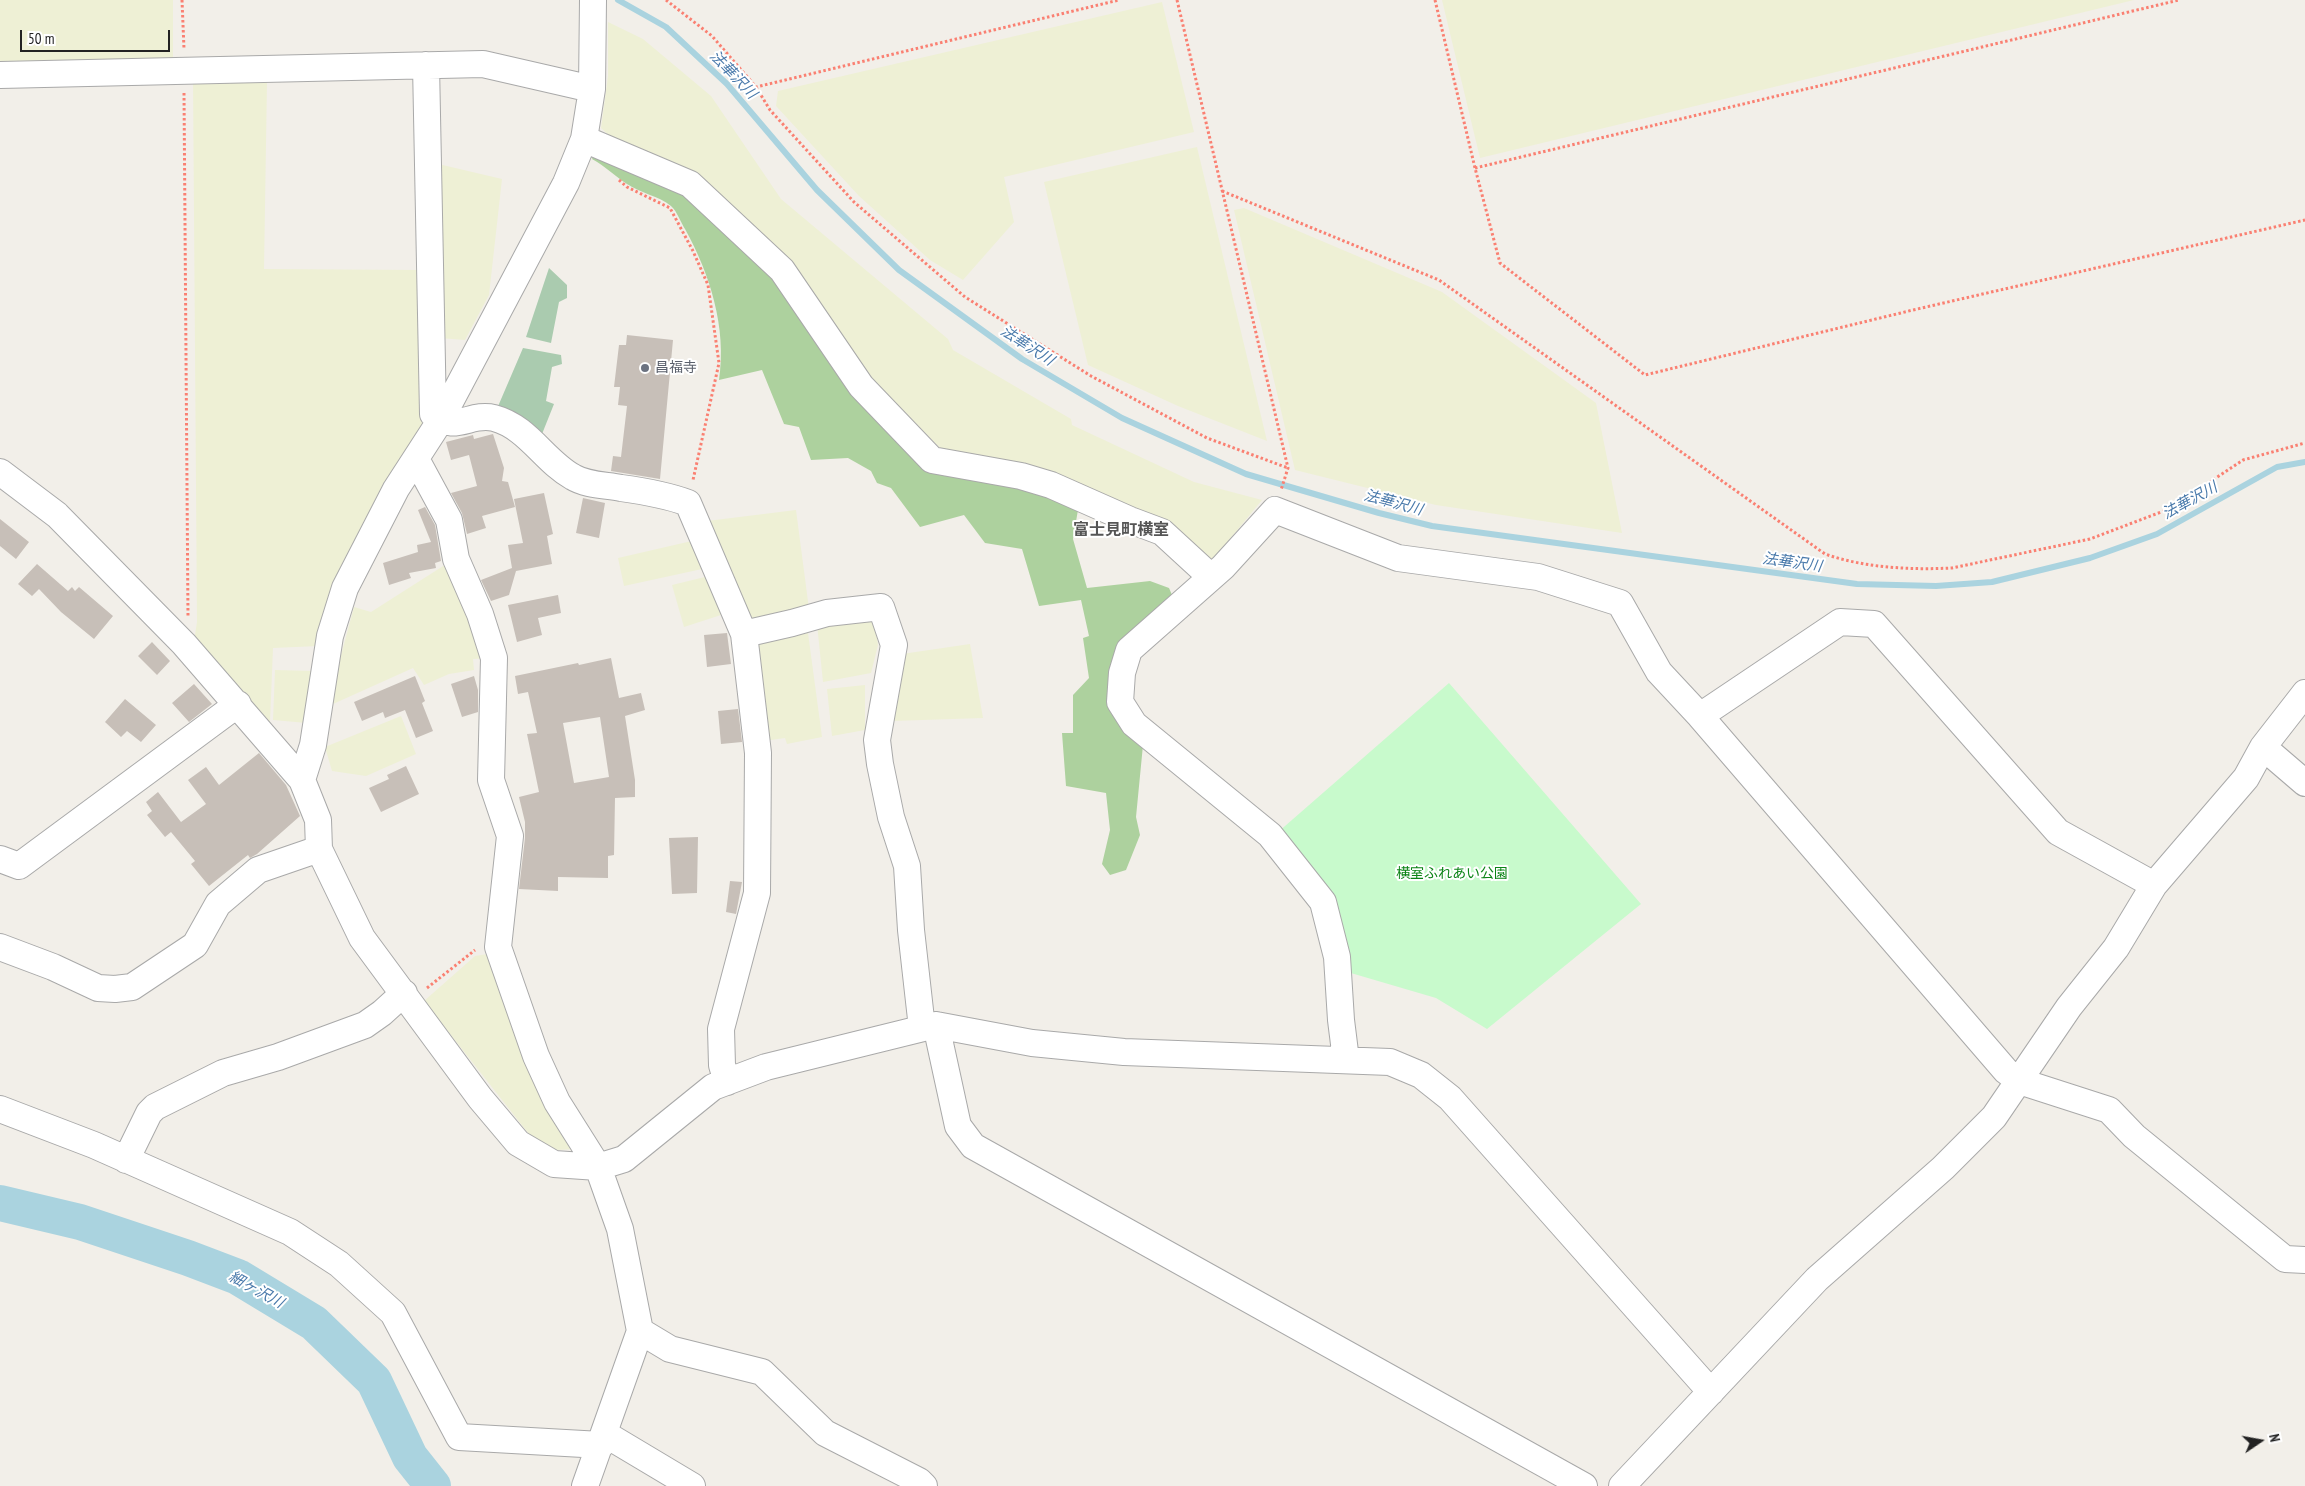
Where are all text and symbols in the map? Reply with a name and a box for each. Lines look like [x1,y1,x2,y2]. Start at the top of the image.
scale bar [22,20,172,52]
text: 50 m [28,29,54,48]
water label: 法華沢川 [706,47,760,103]
water label: 法華沢川 [997,322,1057,370]
place label: 昌福寺 [655,360,697,376]
marker: 昌福寺 [639,362,651,374]
water label: 法華沢川 [2159,479,2221,523]
water label: 法華沢川 [1362,487,1424,519]
district label: 富士見町横室 [1073,520,1169,540]
water label: 法華沢川 [1761,550,1823,576]
park label: 横室ふれあい公園 [1396,866,1508,882]
water label: 細ヶ沢川 [225,1268,287,1312]
north arrow [2235,1416,2285,1466]
text: N [2265,1432,2284,1443]

